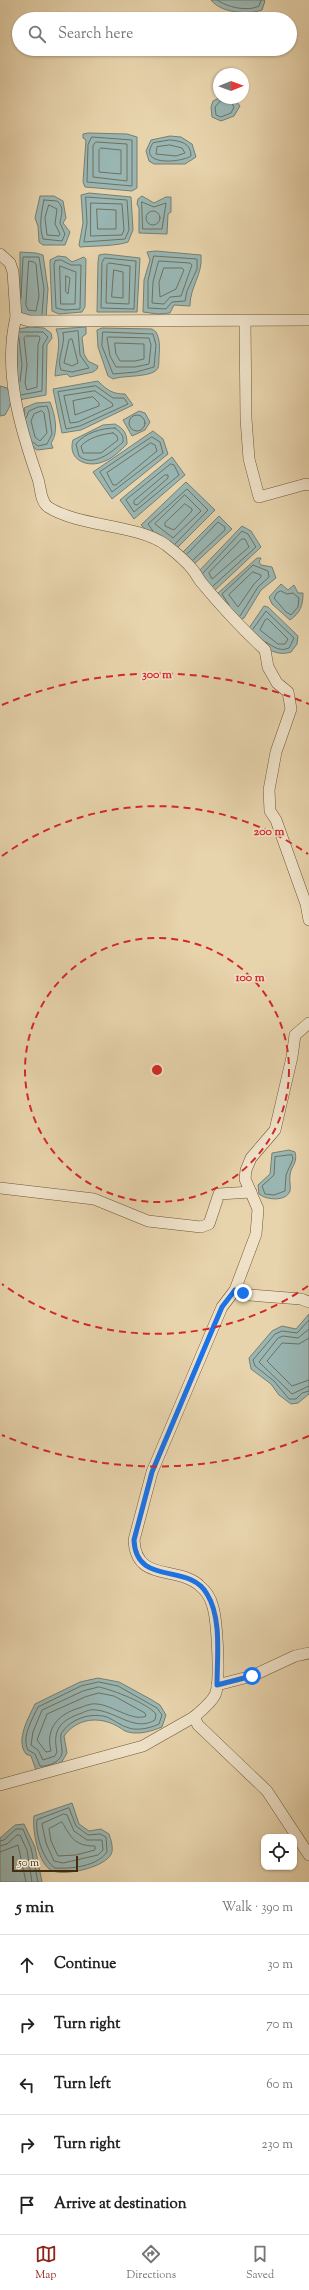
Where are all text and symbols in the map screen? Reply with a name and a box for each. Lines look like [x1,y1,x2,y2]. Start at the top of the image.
search box [12,12,297,56]
icon: search [26,23,48,45]
text: Search here [58,24,133,45]
north arrow [213,68,249,104]
text: 300 m [142,666,172,684]
text: 200 m [254,823,284,841]
text: 100 m [234,969,265,987]
centre of rings [150,1063,164,1077]
route end [234,1284,252,1302]
route start [243,1667,261,1685]
map controls [261,1834,297,1870]
button: locate [261,1834,297,1870]
scale bar [12,1854,78,1873]
text: 50 m [18,1855,39,1871]
text: 5 min [16,1896,54,1920]
text: Walk · 390 m [222,1899,293,1917]
icon: ahead [16,1954,38,1976]
text: Continue [54,1954,116,1975]
text: 30 m [267,1956,293,1974]
icon: right [16,2014,38,2036]
text: Turn right [54,2014,120,2035]
text: 70 m [266,2016,293,2034]
icon: left [16,2074,38,2096]
text: Turn left [54,2074,111,2095]
text: 60 m [266,2076,293,2094]
icon: right [16,2134,38,2156]
text: Turn right [54,2134,120,2155]
text: 230 m [261,2136,293,2154]
icon: arrive [16,2194,38,2216]
text: Arrive at destination [54,2194,187,2215]
tab: Map [35,2243,57,2283]
tab: Directions [127,2243,176,2283]
tab: Saved [246,2243,274,2283]

